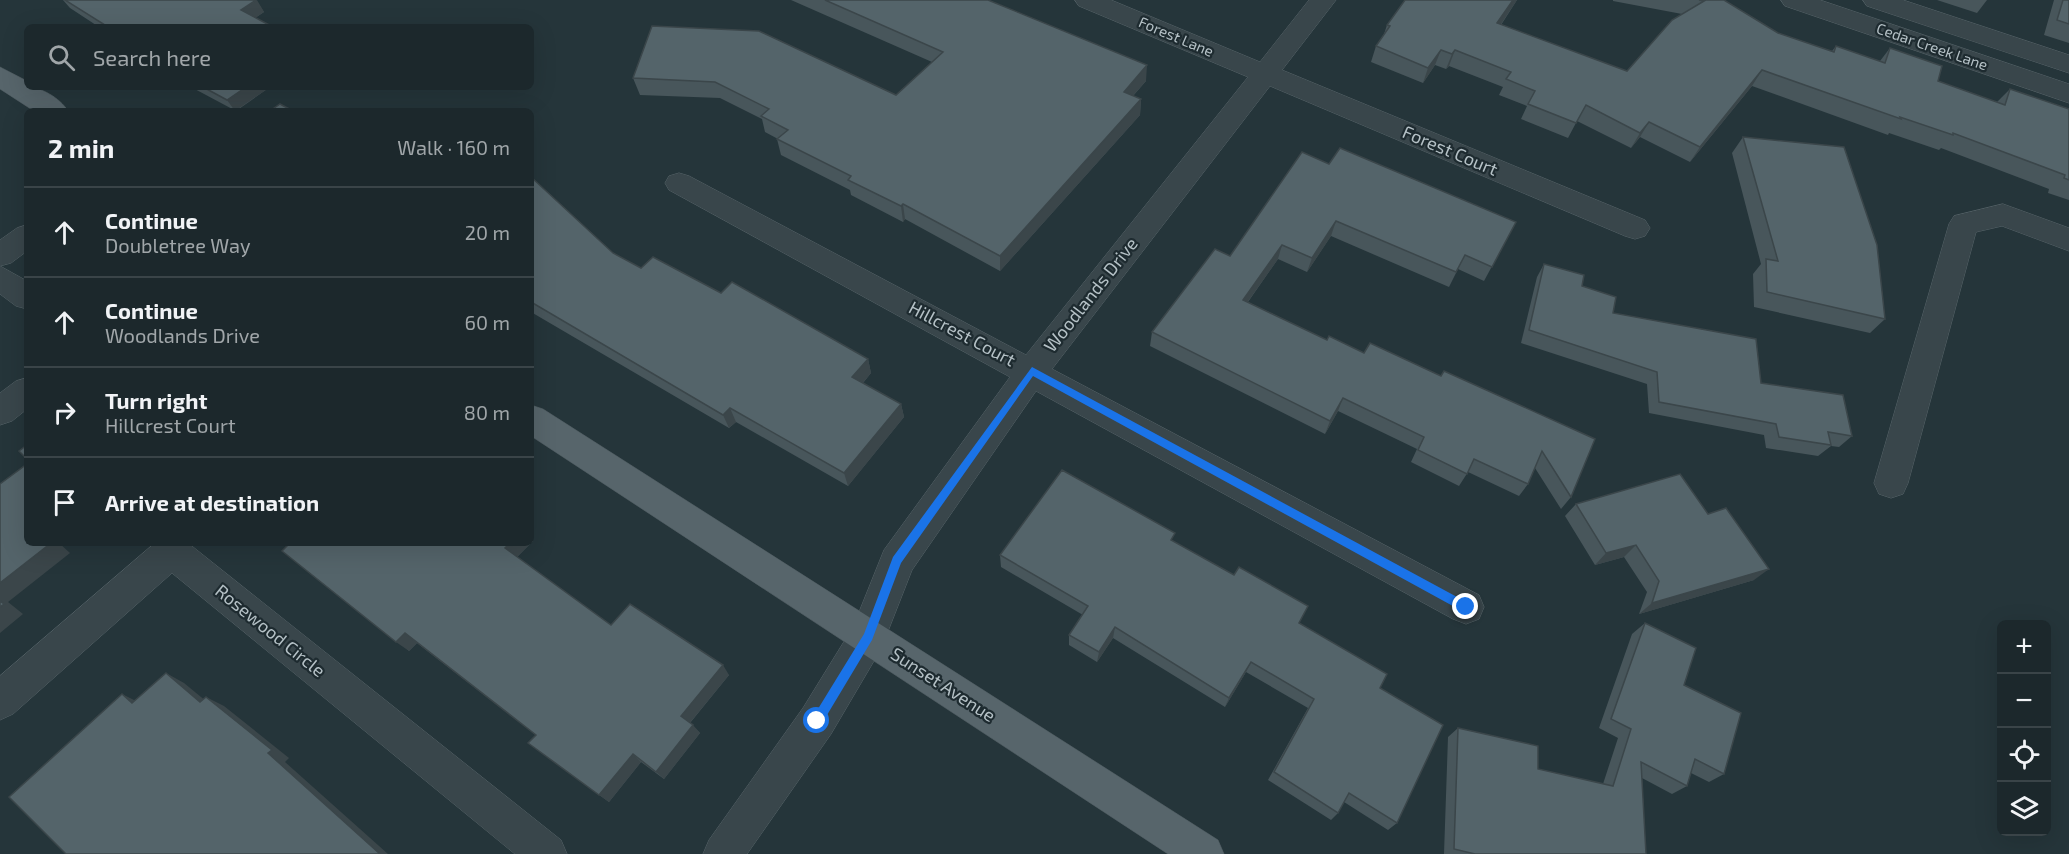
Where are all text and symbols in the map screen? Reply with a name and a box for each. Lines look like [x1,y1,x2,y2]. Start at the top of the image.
street label: Forest Lane [1136,12,1217,60]
street label: Cedar Creek Lane [1874,19,1990,74]
search box [24,24,534,90]
icon: search [45,41,78,74]
text: Search here [93,44,211,70]
street label: Forest Court [1400,120,1501,180]
text: 2 min [48,132,114,163]
text: Walk · 160 m [397,135,510,159]
text: Continue [105,207,198,233]
icon: ahead [48,216,81,249]
text: 20 m [465,220,510,244]
text: Doubletree Way [105,233,250,257]
street label: Woodlands Drive [1039,233,1142,356]
street label: Hillcrest Court [905,296,1020,370]
text: Continue [105,297,198,323]
icon: ahead [48,306,81,339]
text: 60 m [465,310,510,334]
text: Woodlands Drive [105,323,260,347]
text: Turn right [105,387,207,413]
icon: right [48,396,81,429]
text: 80 m [464,400,510,424]
text: Hillcrest Court [105,413,236,437]
icon: arrive [48,486,81,519]
text: Arrive at destination [105,489,319,515]
street label: Rosewood Circle [211,579,330,681]
route end [1452,593,1478,619]
map controls [1997,620,2051,836]
button: + [1997,620,2051,674]
street label: Sunset Avenue [887,642,1000,726]
button: − [1997,674,2051,728]
route start [803,707,829,733]
button: locate [1997,728,2051,782]
button: layers [1997,782,2051,836]

